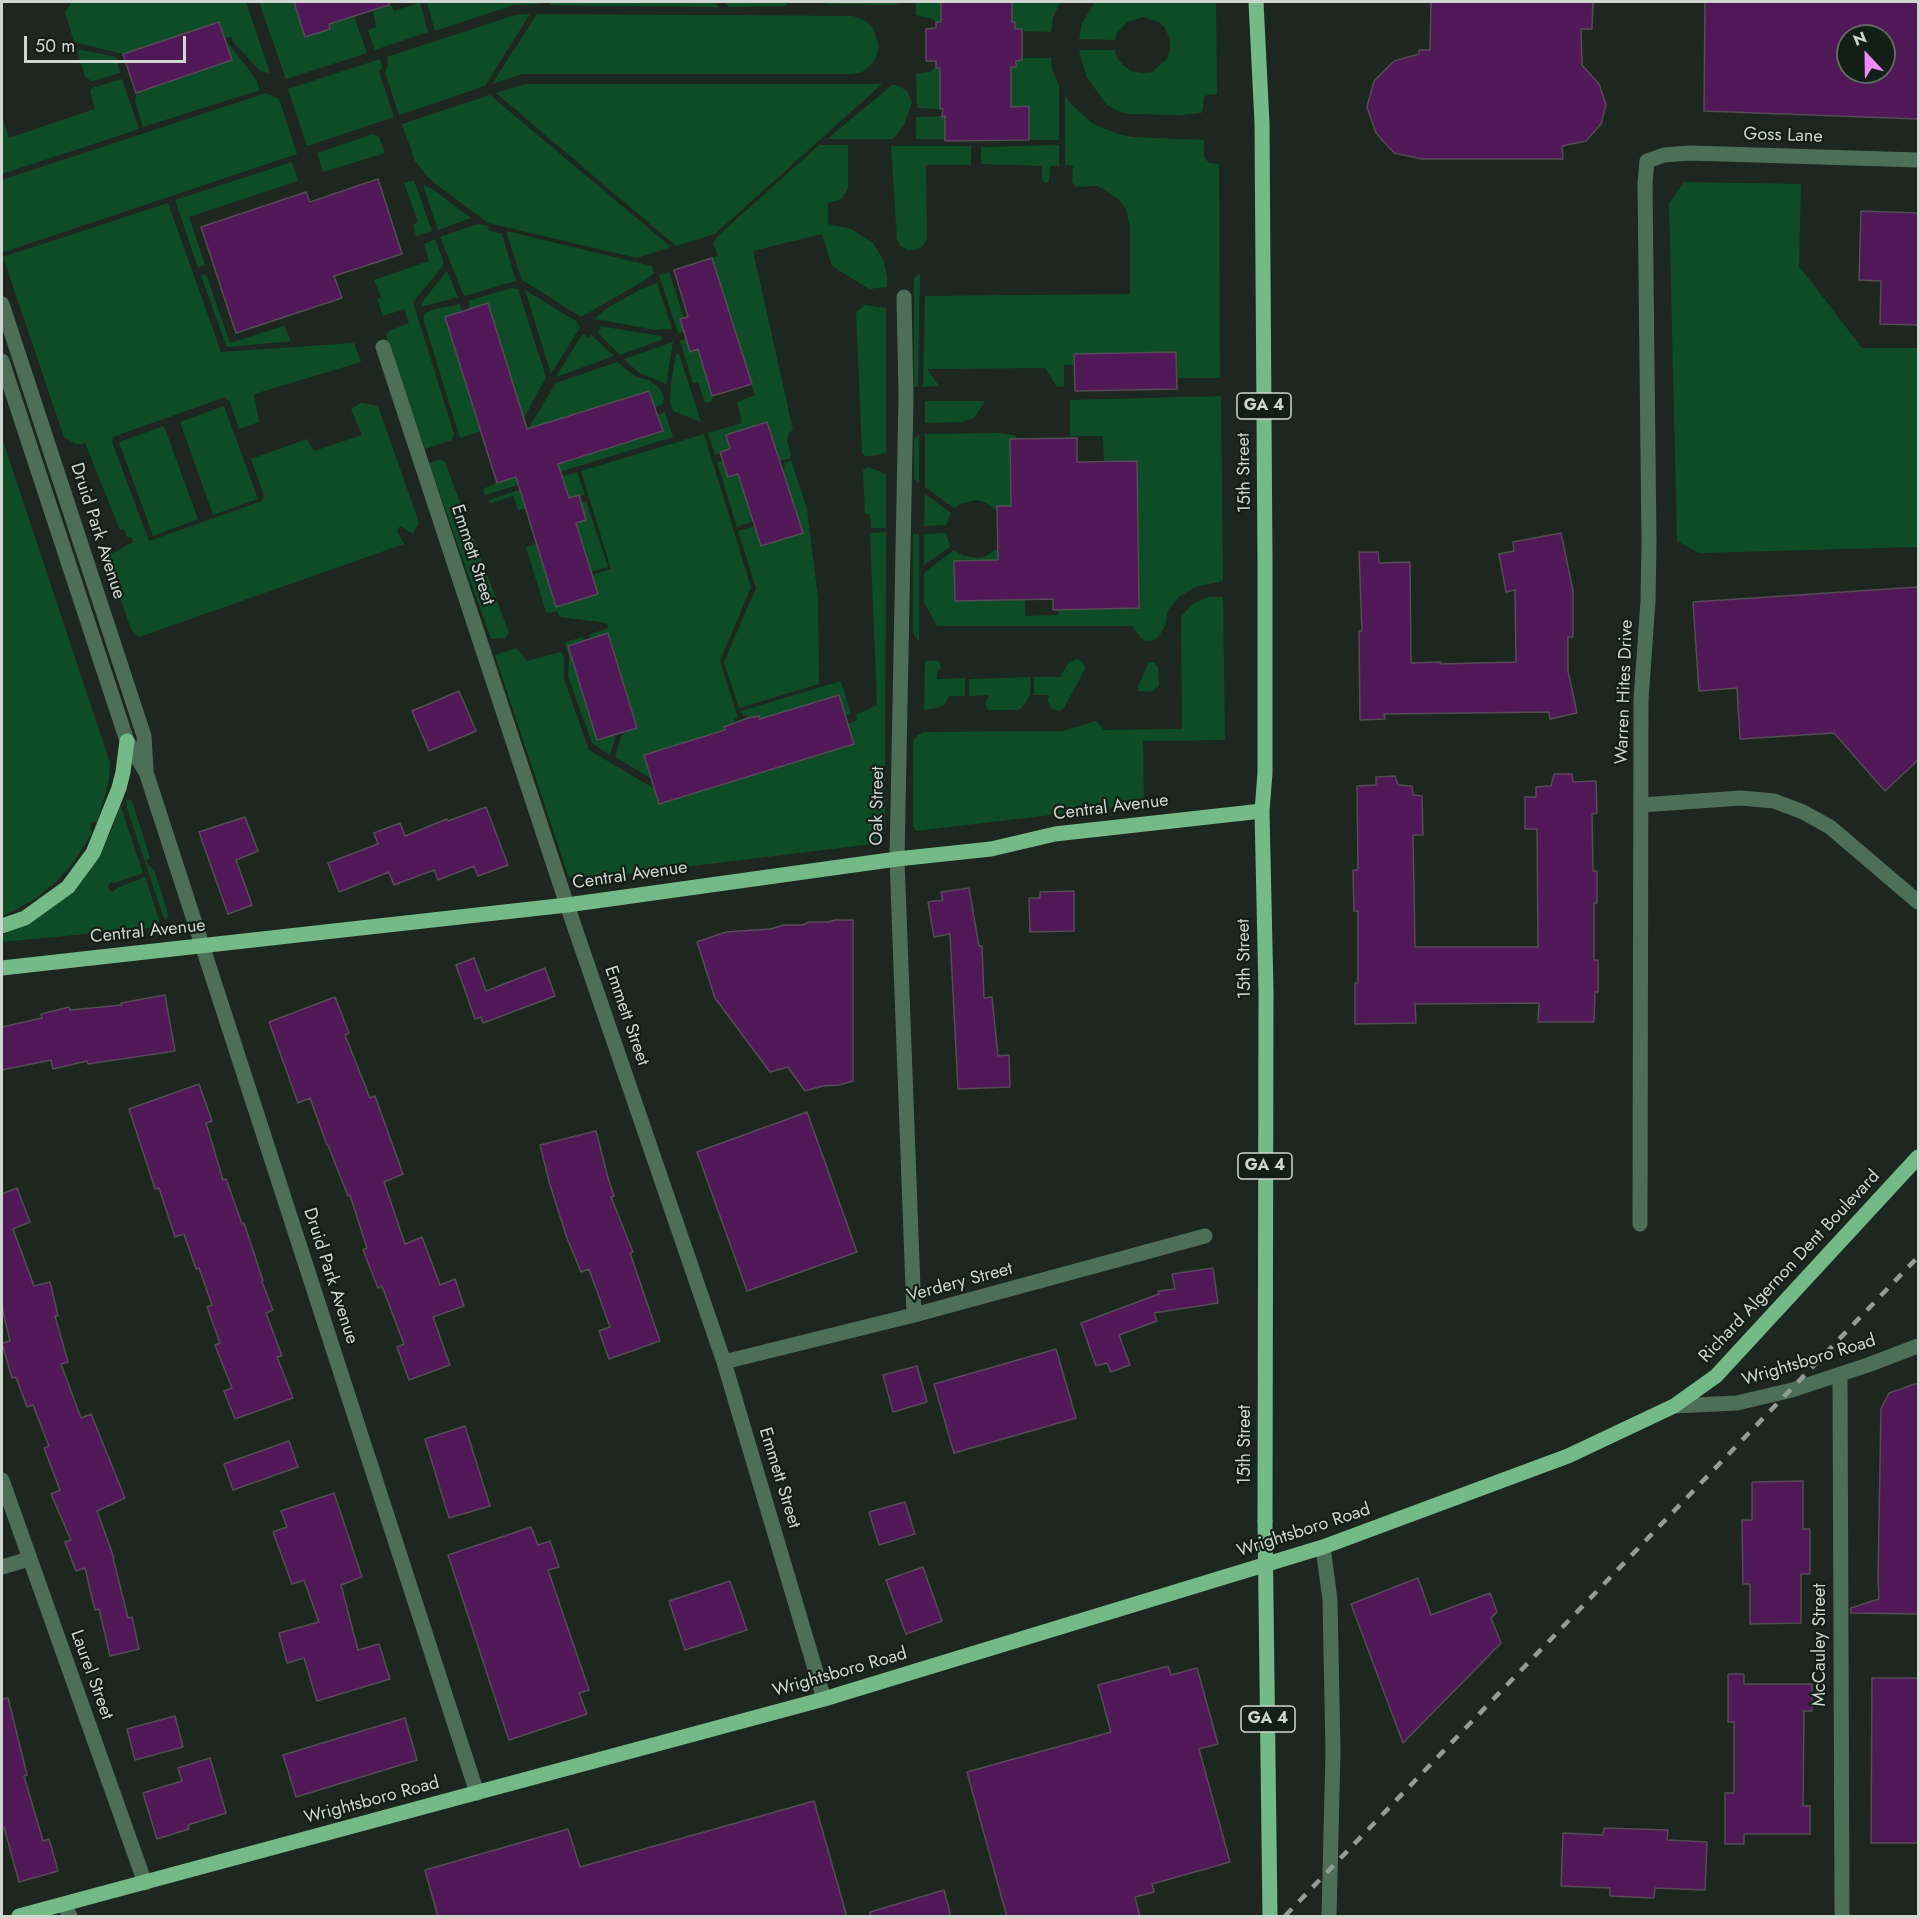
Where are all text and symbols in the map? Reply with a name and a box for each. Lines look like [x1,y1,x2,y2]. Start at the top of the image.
scale bar [27,24,189,62]
north arrow [1836,24,1896,84]
text: N [1850,26,1870,52]
text: 50 m [35,33,75,59]
street label: Goss Lane [1743,124,1823,148]
road number: GA 4 [1237,393,1291,419]
street label: 15th Street [1234,433,1256,513]
street label: Druid Park Avenue [65,460,129,602]
street label: Emmett Street [446,502,498,608]
street label: Warren Hites Drive [1612,619,1638,765]
street label: Oak Street [867,766,889,846]
street label: Central Avenue [1052,790,1170,826]
street label: Central Avenue [571,857,689,895]
street label: Central Avenue [89,915,207,949]
street label: 15th Street [1234,919,1256,999]
street label: Emmett Street [599,963,653,1069]
road number: GA 4 [1238,1153,1292,1179]
street label: Richard Algernon Dent Boulevard [1695,1166,1885,1368]
street label: Druid Park Avenue [298,1205,362,1347]
street label: Verdery Street [905,1259,1015,1307]
street label: Wrightsboro Road [1740,1330,1878,1392]
street label: 15th Street [1235,1405,1257,1485]
street label: Emmett Street [753,1425,805,1531]
street label: Wrightsboro Road [1235,1499,1373,1563]
street label: McCauley Street [1810,1583,1832,1707]
street label: Laurel Street [65,1627,117,1723]
street label: Wrightsboro Road [770,1643,910,1703]
road number: GA 4 [1241,1706,1295,1732]
street label: Wrightsboro Road [302,1773,442,1829]

